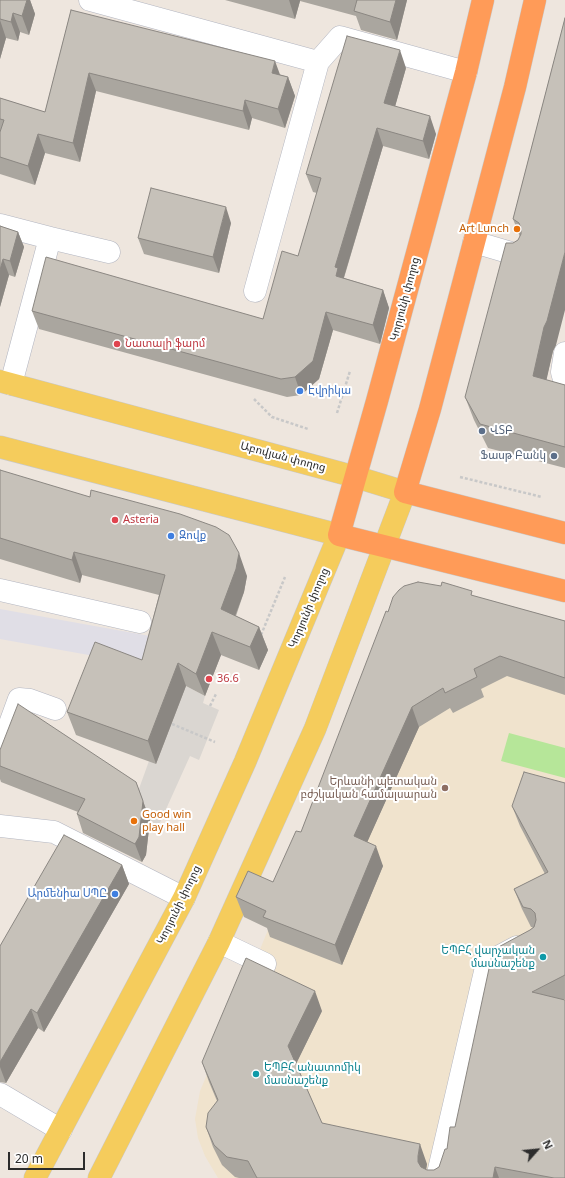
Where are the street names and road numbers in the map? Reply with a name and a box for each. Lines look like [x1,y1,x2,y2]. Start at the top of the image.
street label: Կորյունի փողոց [387,256,423,342]
street label: Աբովյան փողոց [239,439,327,475]
street label: Կորյունի փողոց [286,566,332,650]
street label: Կորյունի փողոց [154,863,204,947]

